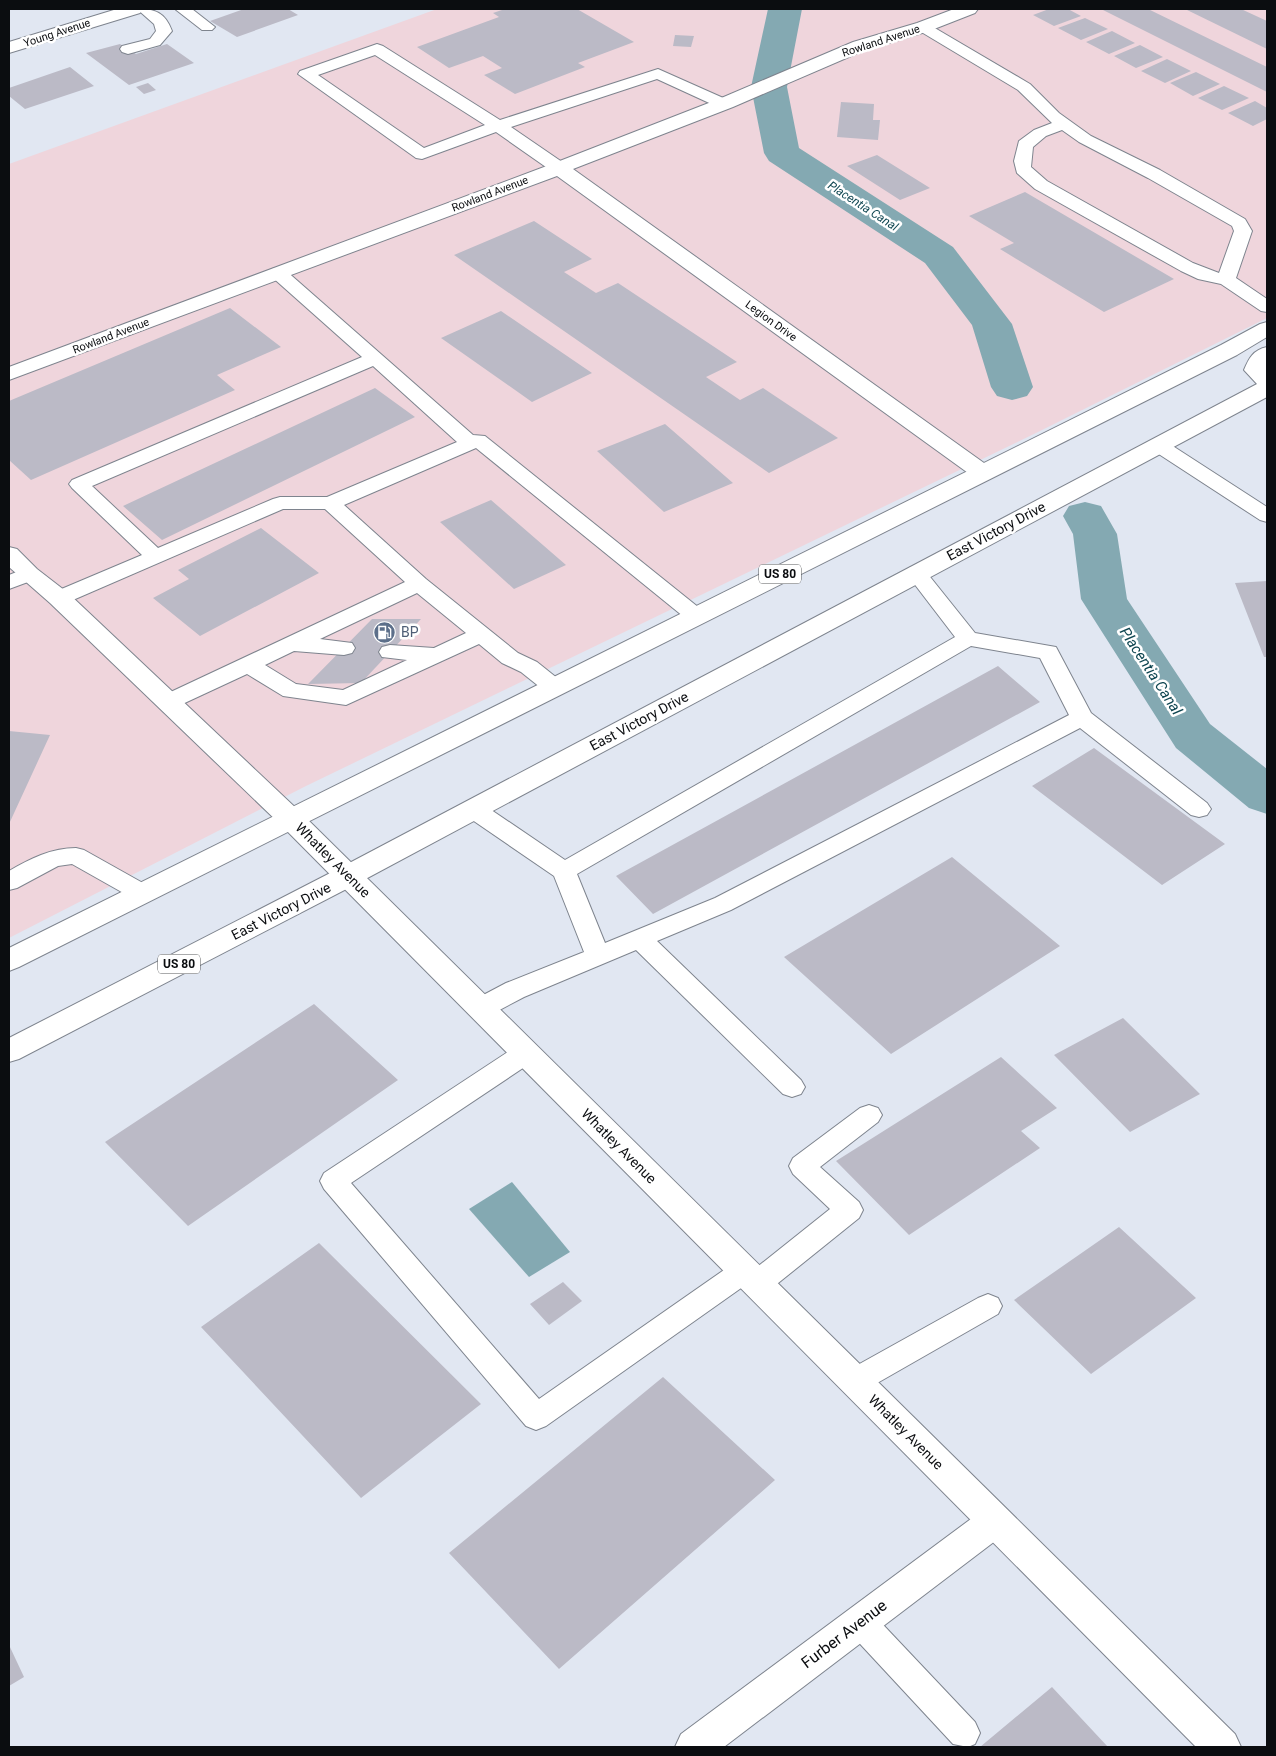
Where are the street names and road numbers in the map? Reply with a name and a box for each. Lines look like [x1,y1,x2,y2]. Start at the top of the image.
street label: Young Avenue [22,16,92,50]
street label: Rowland Avenue [840,22,922,60]
street label: Rowland Avenue [450,173,530,215]
street label: Legion Drive [743,298,799,344]
street label: Rowland Avenue [71,315,151,357]
street label: East Victory Drive [944,498,1048,564]
road number: US 80 [759,564,801,584]
street label: East Victory Drive [587,688,691,754]
street label: Whatley Avenue [292,819,374,901]
street label: East Victory Drive [229,879,333,943]
road number: US 80 [158,954,200,974]
street label: Whatley Avenue [578,1105,660,1187]
street label: Whatley Avenue [865,1391,947,1473]
street label: Furber Avenue [798,1596,890,1672]

